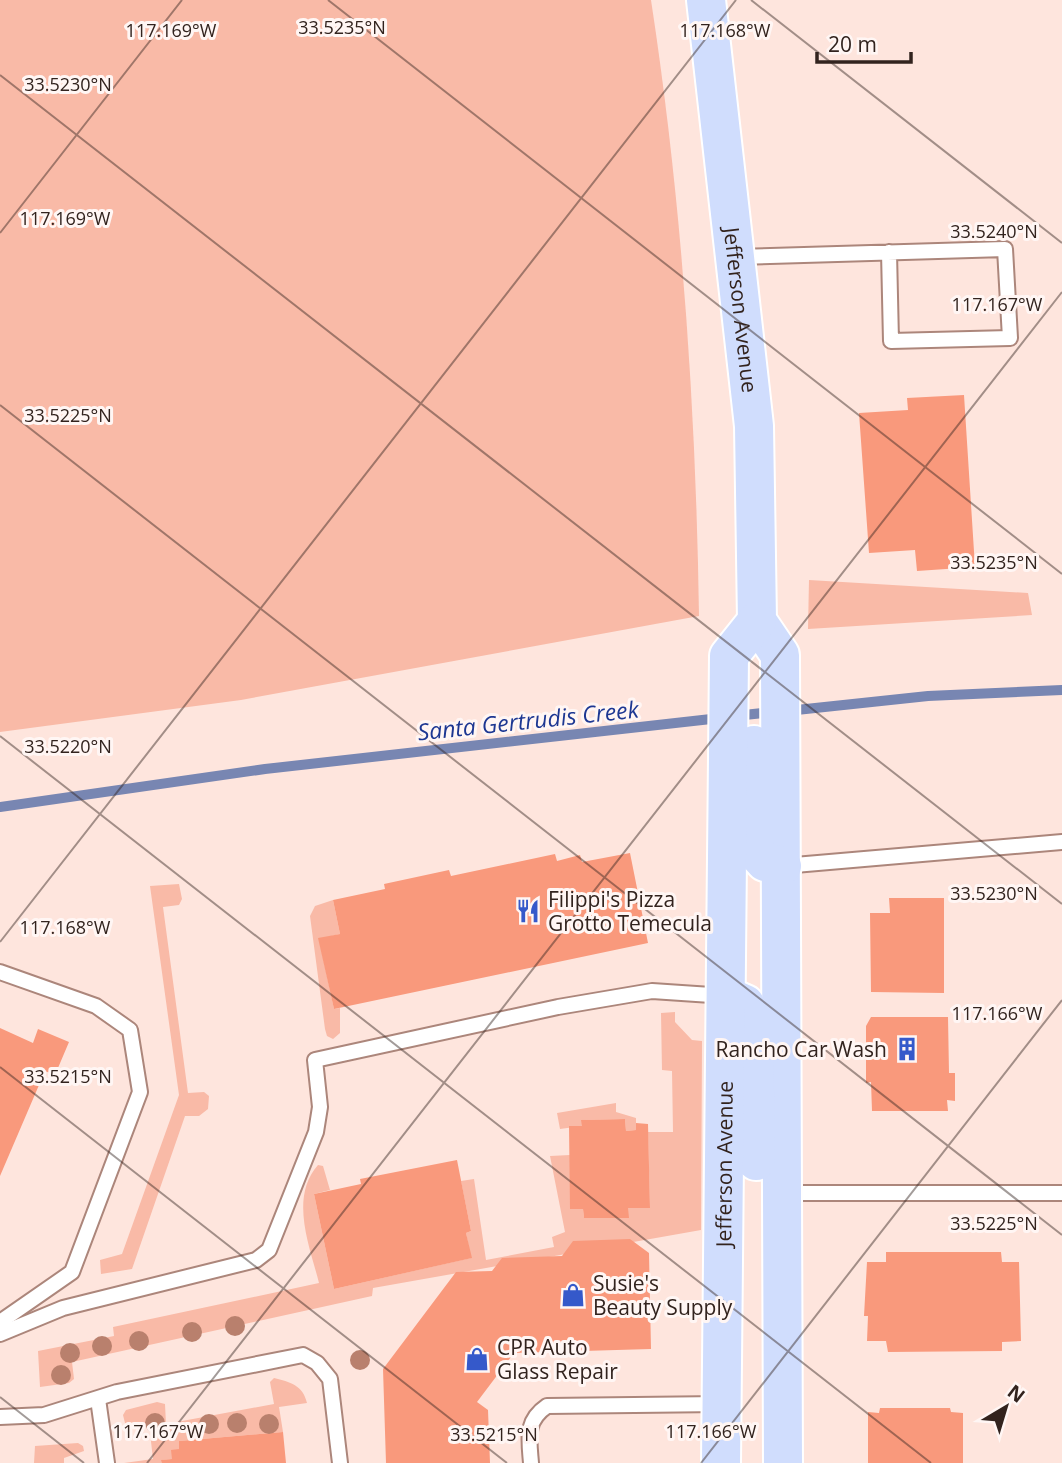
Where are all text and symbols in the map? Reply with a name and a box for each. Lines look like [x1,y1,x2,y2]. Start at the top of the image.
text: 33.5235°N [298,15,386,39]
text: 117.169°W [126,18,217,42]
text: 117.168°W [680,18,771,42]
scale bar [817,21,912,65]
text: 20 m [828,30,877,58]
text: 33.5230°N [24,72,112,96]
text: 117.169°W [20,206,111,230]
text: 33.5240°N [950,219,1038,243]
street label: Jefferson Avenue [717,224,764,394]
text: 117.167°W [952,292,1043,316]
text: 33.5225°N [24,403,112,427]
text: 33.5235°N [950,550,1038,574]
water label: Santa Gertrudis Creek [416,692,641,748]
text: 33.5220°N [24,734,112,758]
text: 33.5230°N [950,881,1038,905]
place label: Filippi's Pizza Grotto Temecula [548,885,712,937]
restaurant icon: Filippi's Pizza Grotto Temecula [514,897,542,925]
text: 117.168°W [20,915,111,939]
text: 117.166°W [952,1001,1043,1025]
place label: Rancho Car Wash [716,1035,887,1063]
building icon: Rancho Car Wash [893,1035,921,1063]
text: 33.5215°N [24,1064,112,1088]
street label: Jefferson Avenue [709,1081,739,1249]
text: 33.5225°N [950,1211,1038,1235]
place label: Susie's Beauty Supply [593,1269,733,1321]
shop icon: Susie's Beauty Supply [559,1281,587,1309]
place label: CPR Auto Glass Repair [497,1333,618,1385]
shop icon: CPR Auto Glass Repair [463,1345,491,1373]
north arrow [971,1372,1041,1442]
text: N [1002,1379,1031,1409]
text: 117.167°W [113,1419,204,1443]
text: 117.166°W [666,1419,757,1443]
text: 33.5215°N [450,1422,538,1446]

